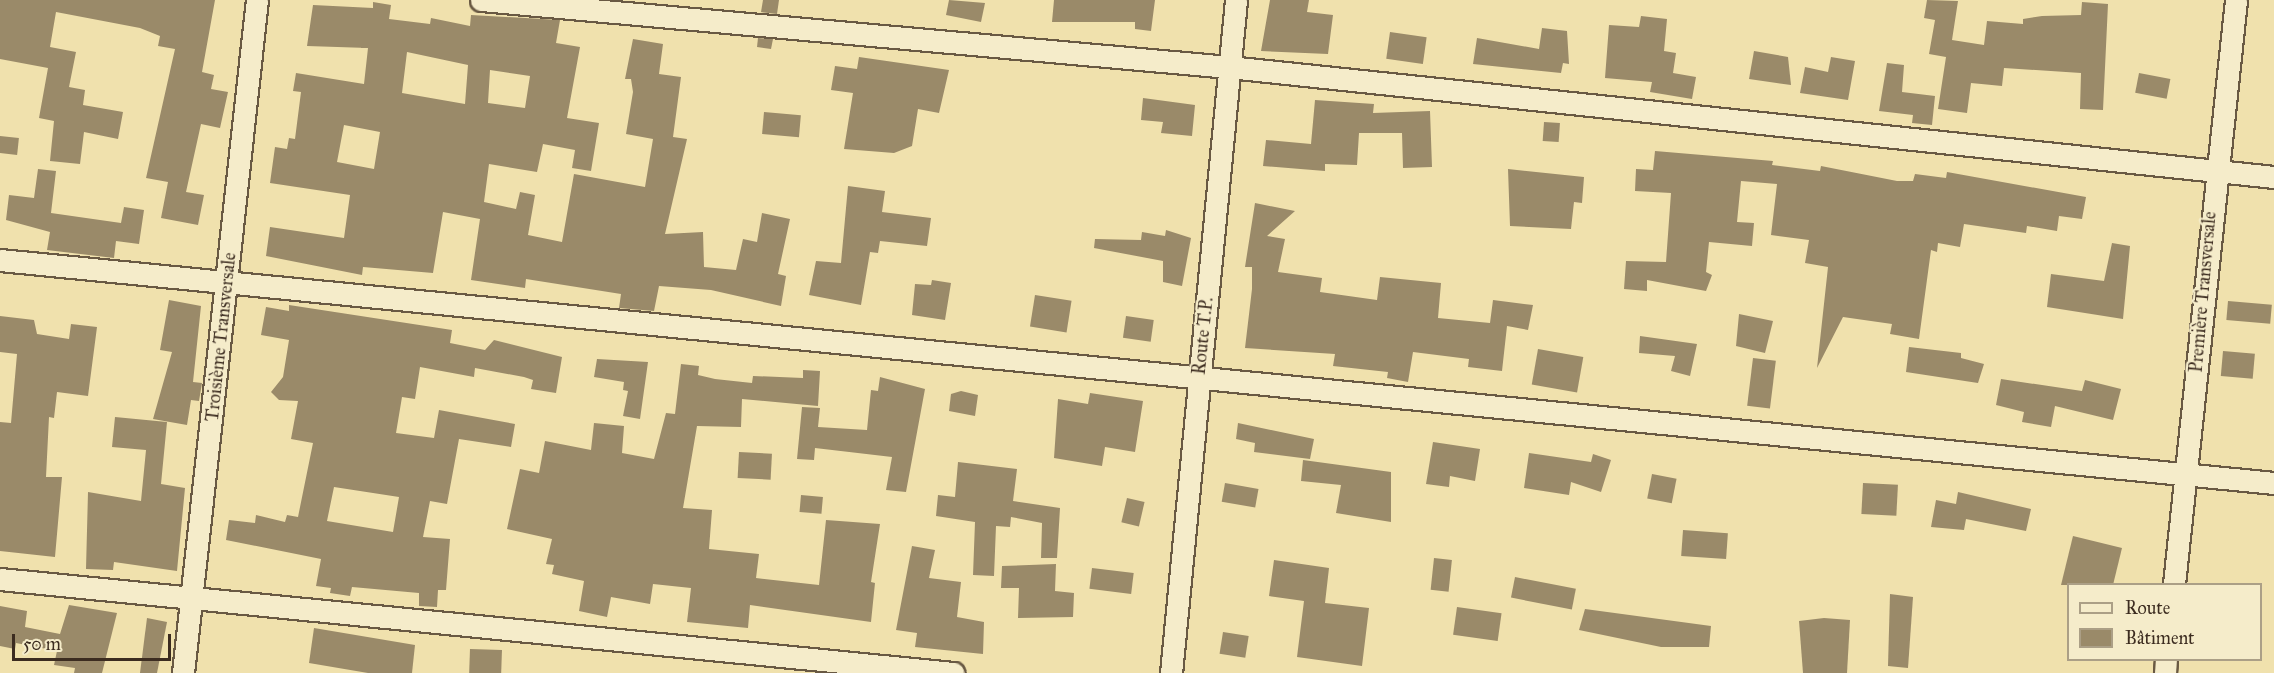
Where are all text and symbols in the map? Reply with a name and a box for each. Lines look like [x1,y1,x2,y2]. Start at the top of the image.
street label: Première Transversale [2185,211,2221,373]
street label: Troisième Transversale [201,251,241,423]
street label: Route T.P. [1188,296,1218,376]
legend [2067,583,2262,661]
text: Route [2125,597,2170,619]
scale bar [15,622,174,660]
text: Bâtiment [2125,627,2194,649]
text: 50 m [23,633,61,655]

